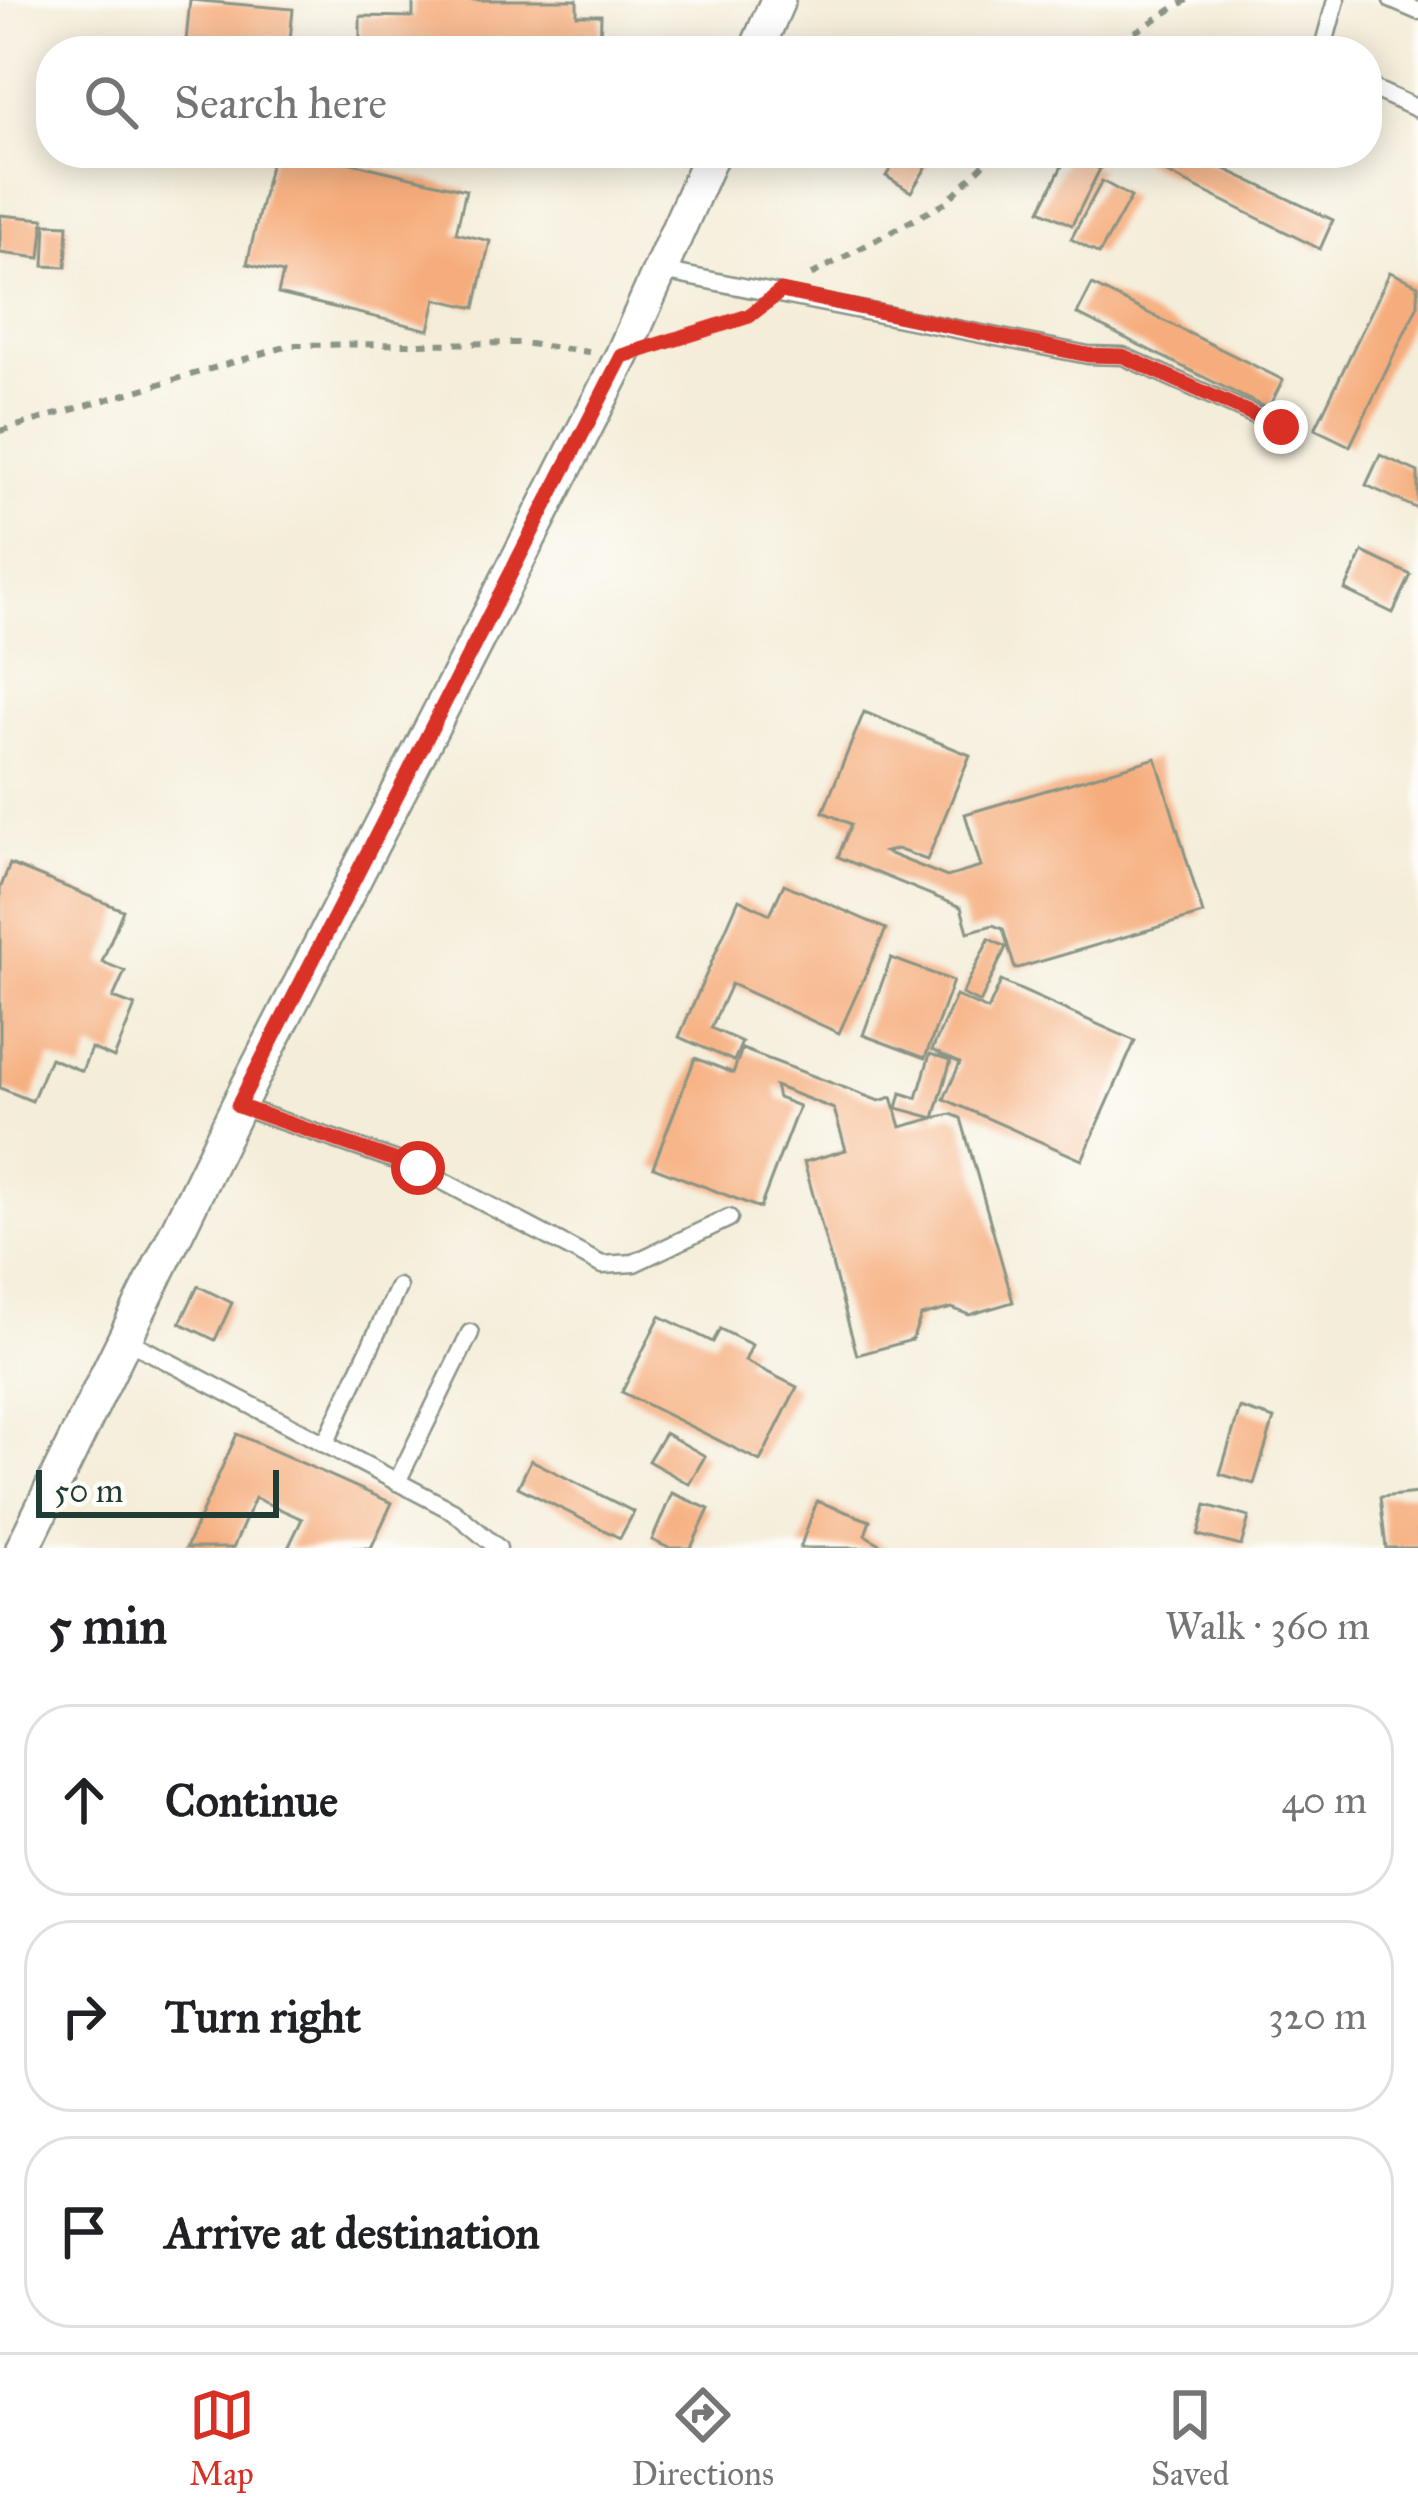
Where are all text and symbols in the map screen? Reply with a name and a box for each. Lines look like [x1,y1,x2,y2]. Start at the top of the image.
search box [36,36,1382,168]
icon: search [78,69,144,135]
text: Search here [174,75,387,130]
route end [1254,400,1308,454]
route start [391,1141,445,1195]
scale bar [36,1464,279,1517]
text: 50 m [54,1471,123,1511]
text: 5 min [48,1595,167,1657]
text: Walk · 360 m [1165,1602,1370,1650]
icon: ahead [51,1767,117,1833]
text: Continue [165,1773,338,1828]
text: 40 m [1281,1776,1367,1824]
icon: right [51,1983,117,2049]
text: Turn right [165,1989,361,2044]
text: 320 m [1268,1992,1367,2040]
icon: arrive [51,2199,117,2265]
text: Arrive at destination [165,2205,540,2260]
tab: Map [189,2382,255,2494]
tab: Directions [632,2382,774,2494]
tab: Saved [1151,2382,1229,2494]

